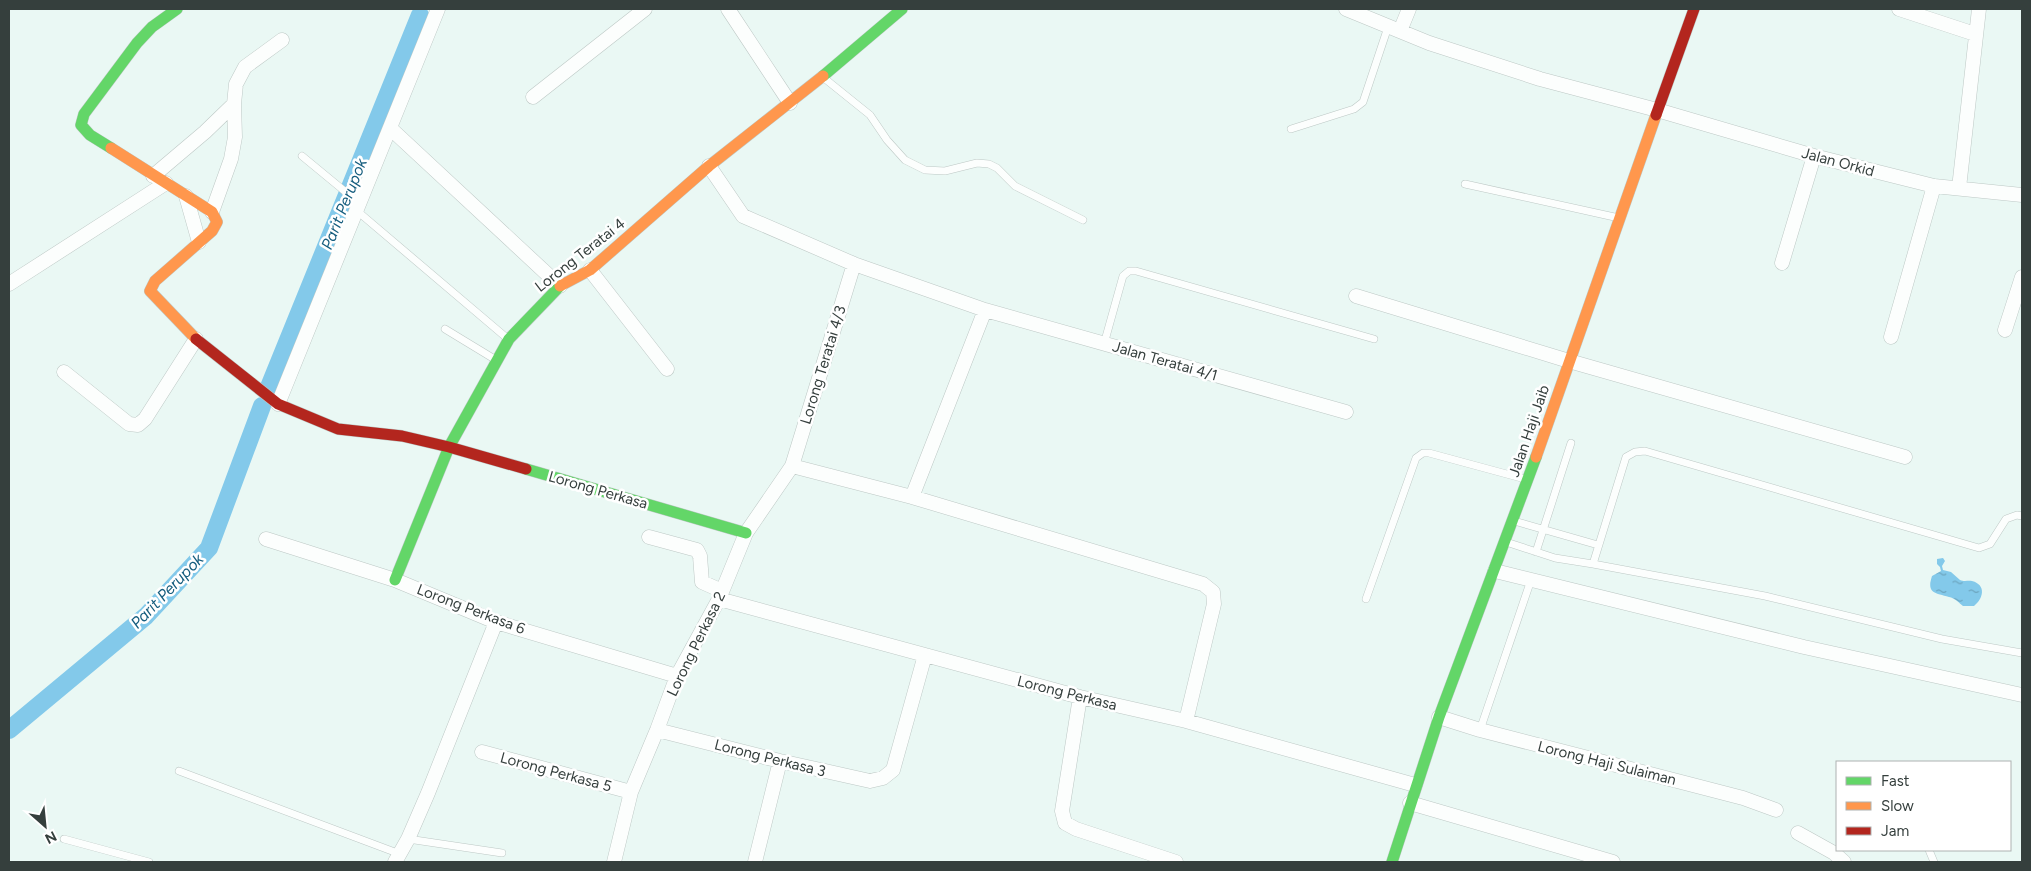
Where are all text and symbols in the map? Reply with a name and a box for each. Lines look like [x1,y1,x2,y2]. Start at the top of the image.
street label: Jalan Orkid [1800,144,1876,180]
water label: Parit Perupok [317,155,371,252]
street label: Lorong Teratai 4 [531,214,629,296]
street label: Lorong Teratai 4/3 [796,303,850,427]
street label: Jalan Teratai 4/1 [1110,337,1220,385]
street label: Jalan Haji Jaib [1505,382,1553,479]
street label: Lorong Perkasa [546,467,650,513]
water label: Parit Perupok [127,549,208,632]
street label: Lorong Perkasa 6 [414,580,528,638]
street label: Lorong Perkasa 2 [663,589,729,699]
street label: Lorong Perkasa [1015,672,1119,714]
street label: Lorong Perkasa 3 [712,735,828,781]
street label: Lorong Haji Sulaiman [1536,737,1678,789]
street label: Lorong Perkasa 5 [498,748,614,796]
legend [1836,761,2011,851]
text: Fast [1881,772,1910,790]
text: Slow [1881,797,1914,815]
north arrow [20,801,70,851]
text: Jam [1881,822,1909,840]
text: N [42,827,59,847]

